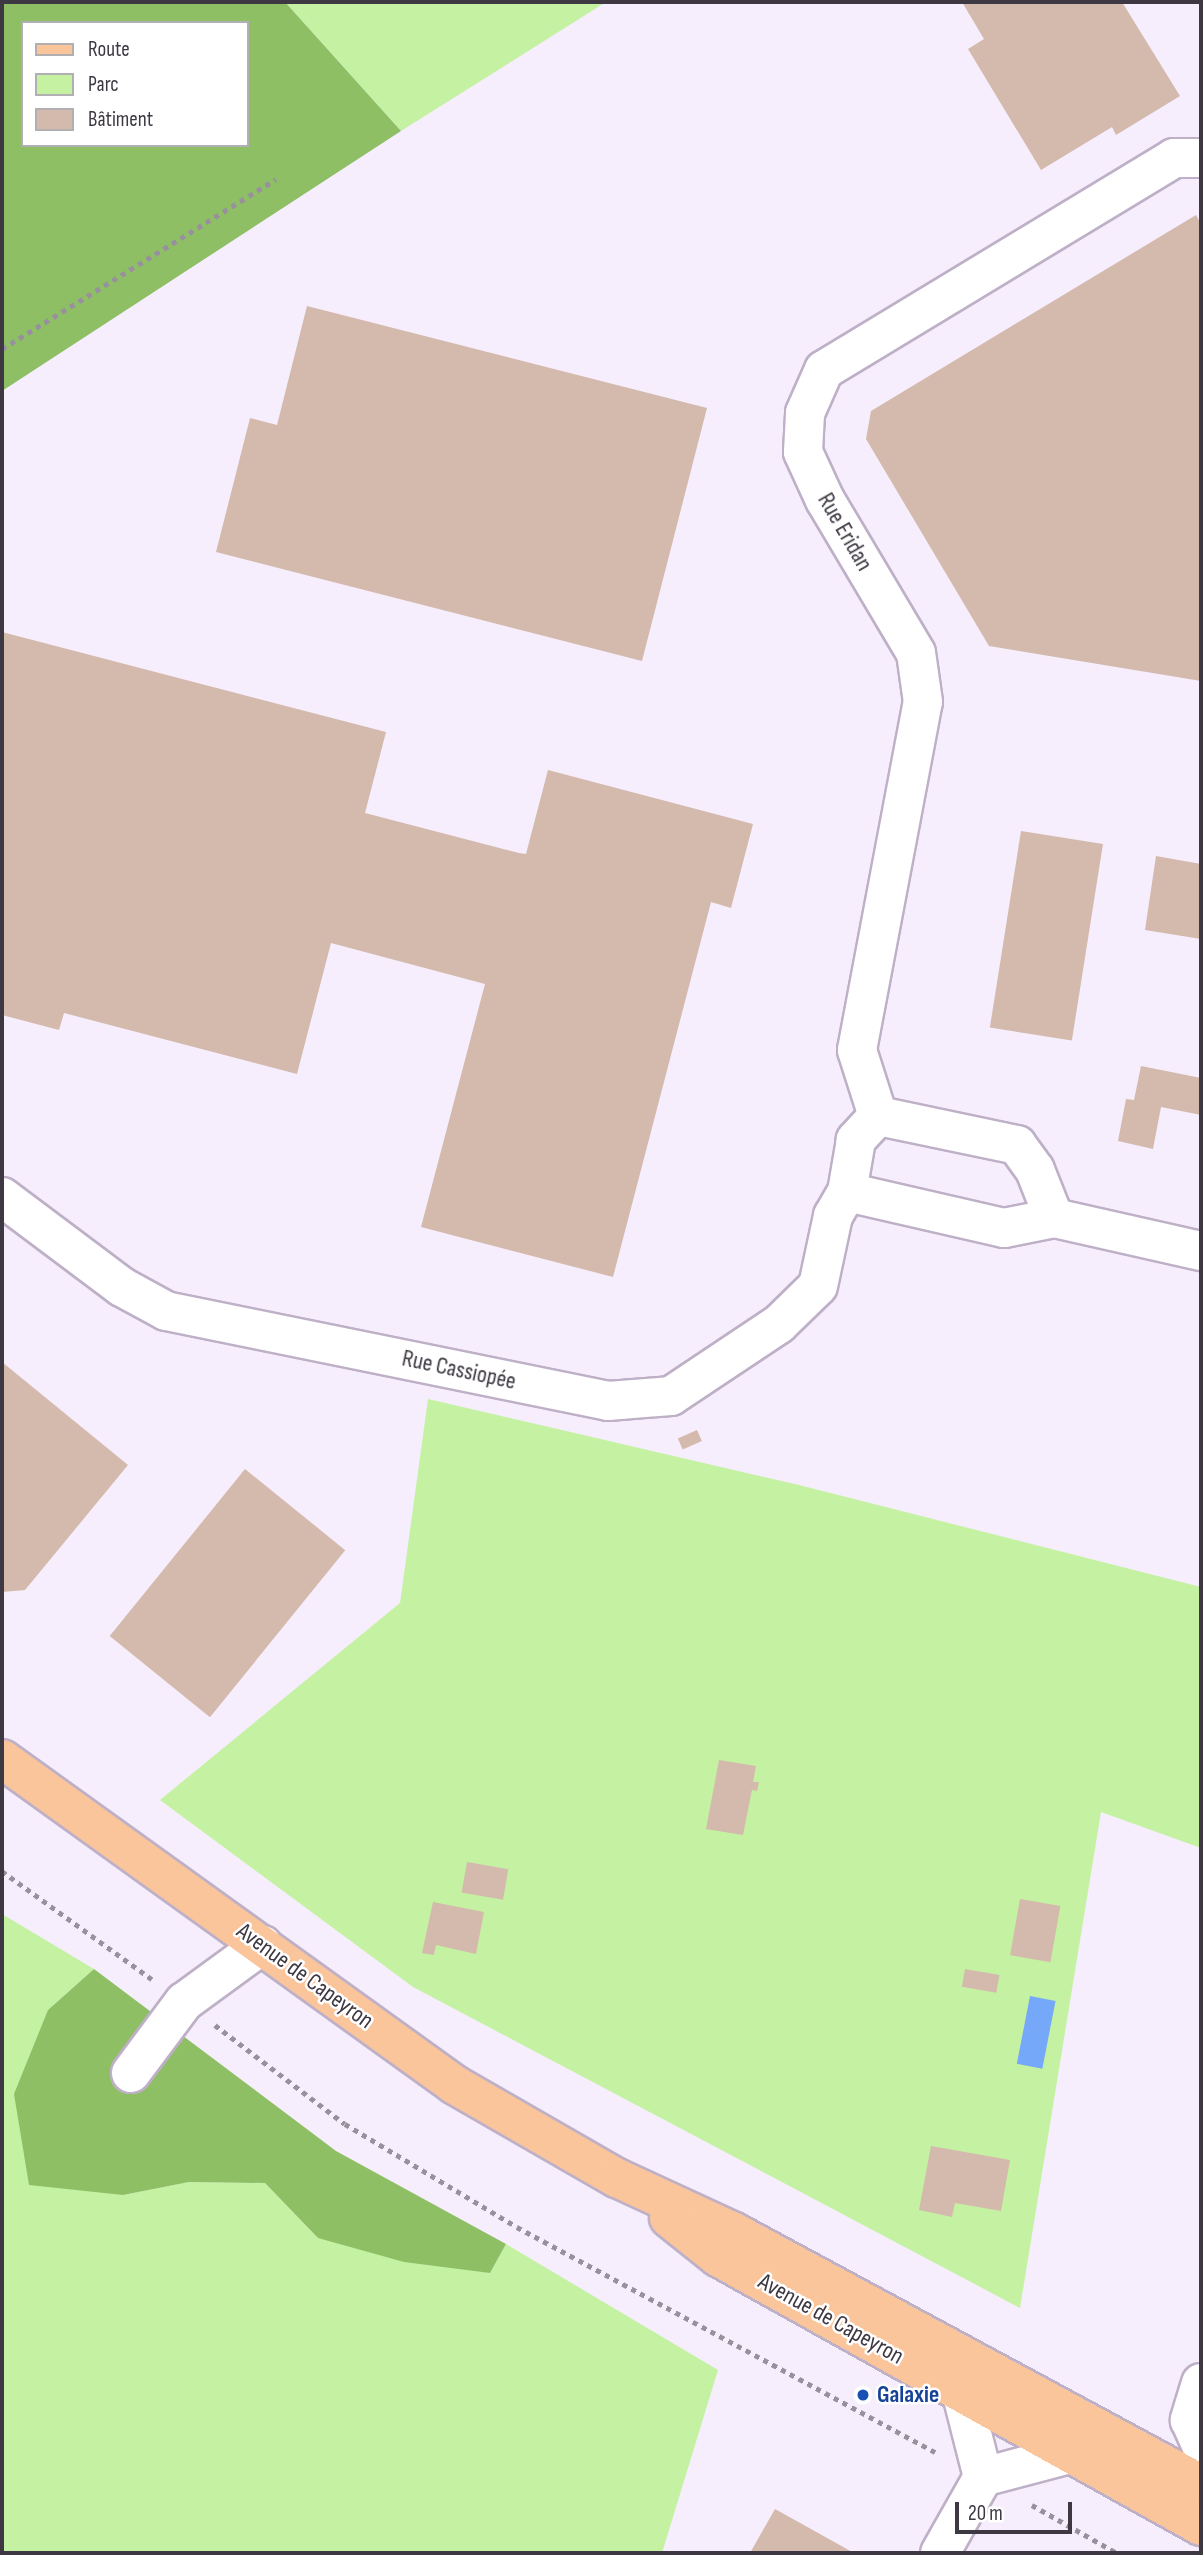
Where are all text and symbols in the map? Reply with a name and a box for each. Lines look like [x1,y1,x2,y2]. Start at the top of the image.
legend [21,21,248,147]
text: Route [88,37,130,62]
text: Parc [88,72,119,97]
text: Bâtiment [88,107,153,132]
street label: Rue Eridan [811,488,879,576]
street label: Rue Cassiopée [399,1344,519,1396]
street label: Avenue de Capeyron [231,1917,379,2035]
street label: Avenue de Capeyron [753,2267,909,2371]
place label: Galaxie [877,2381,939,2409]
marker: Galaxie [855,2387,871,2403]
scale bar [958,2488,1075,2532]
text: 20 m [968,2501,1003,2526]

